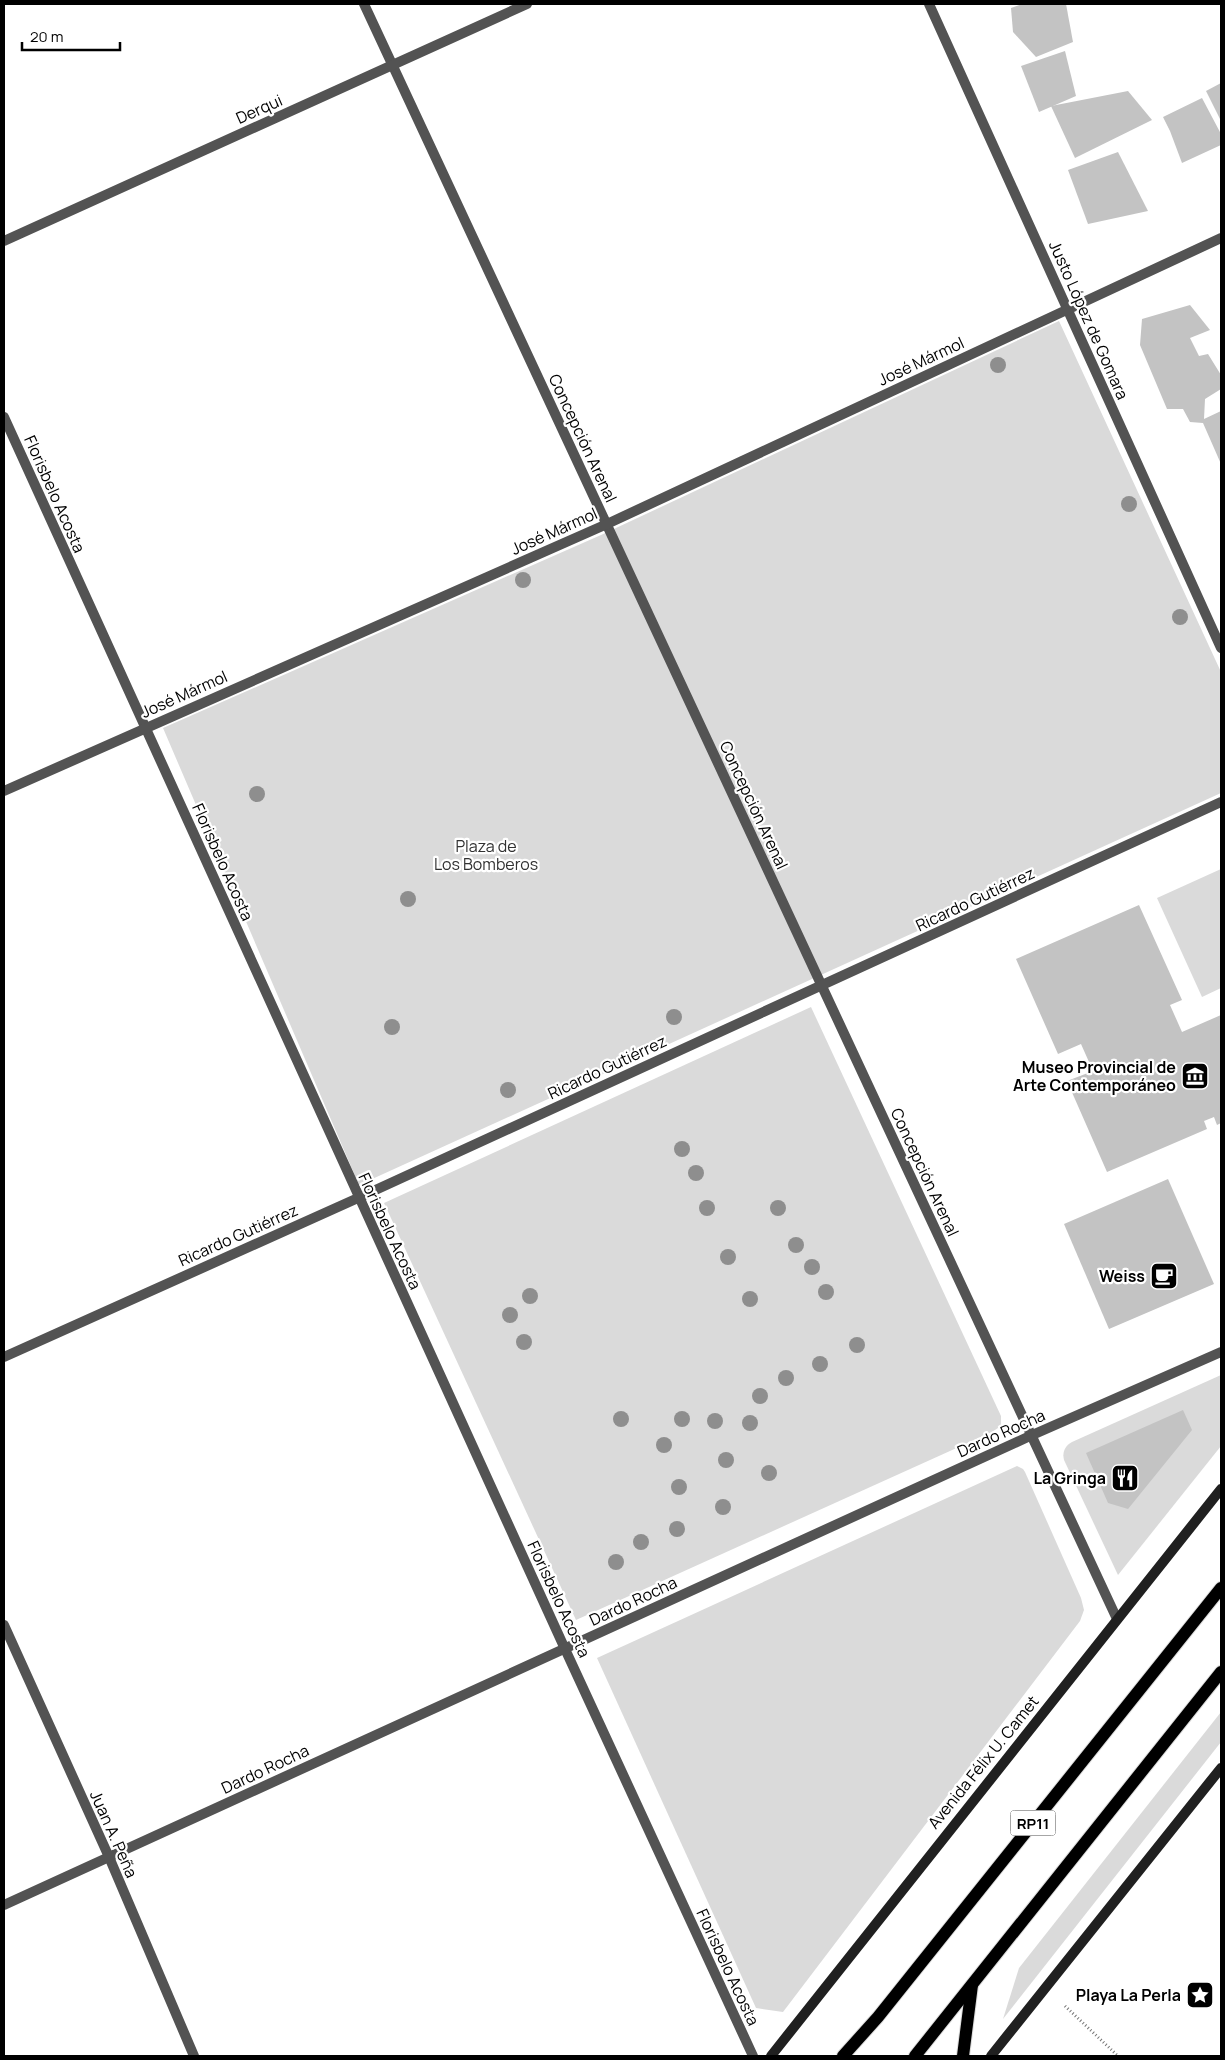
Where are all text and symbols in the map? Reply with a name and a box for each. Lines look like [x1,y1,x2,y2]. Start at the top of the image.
scale bar [22,20,120,52]
text: 20 m [30,26,63,47]
street label: Derqui [232,89,286,129]
street label: Justo López de Gomara [1044,237,1134,403]
street label: José Mármol [874,331,968,391]
street label: Concepción Arenal [544,370,622,506]
street label: Florisbelo Acosta [19,432,91,556]
street label: José Mármol [507,502,601,560]
street label: José Mármol [137,665,231,723]
street label: Concepción Arenal [715,737,793,873]
street label: Florisbelo Acosta [187,800,259,924]
park label: Plaza de Los Bomberos [434,835,538,875]
street label: Ricardo Gutiérrez [912,862,1038,936]
street label: Ricardo Gutiérrez [544,1030,670,1104]
place label: Museo Provincial de Arte Contemporáneo [1013,1056,1176,1096]
museum icon: Museo Provincial de Arte Contemporáneo [1180,1061,1210,1091]
street label: Concepción Arenal [886,1104,964,1240]
street label: Florisbelo Acosta [353,1169,427,1293]
street label: Ricardo Gutiérrez [175,1199,301,1271]
cafe icon: Weiss [1149,1261,1179,1291]
place label: Weiss [1099,1265,1145,1287]
street label: Dardo Rocha [954,1404,1048,1462]
restaurant icon: La Gringa [1110,1463,1140,1493]
place label: La Gringa [1033,1467,1106,1489]
street label: Florisbelo Acosta [522,1537,596,1661]
street label: Dardo Rocha [586,1571,680,1631]
street label: Avenida Félix U. Camet [922,1691,1044,1833]
street label: Dardo Rocha [218,1739,312,1799]
street label: Juan A. Peña [85,1787,143,1881]
road number: RP11 [1010,1810,1056,1836]
street label: Florisbelo Acosta [691,1905,765,2029]
place icon: Playa La Perla [1185,1980,1215,2010]
place label: Playa La Perla [1076,1984,1181,2006]

